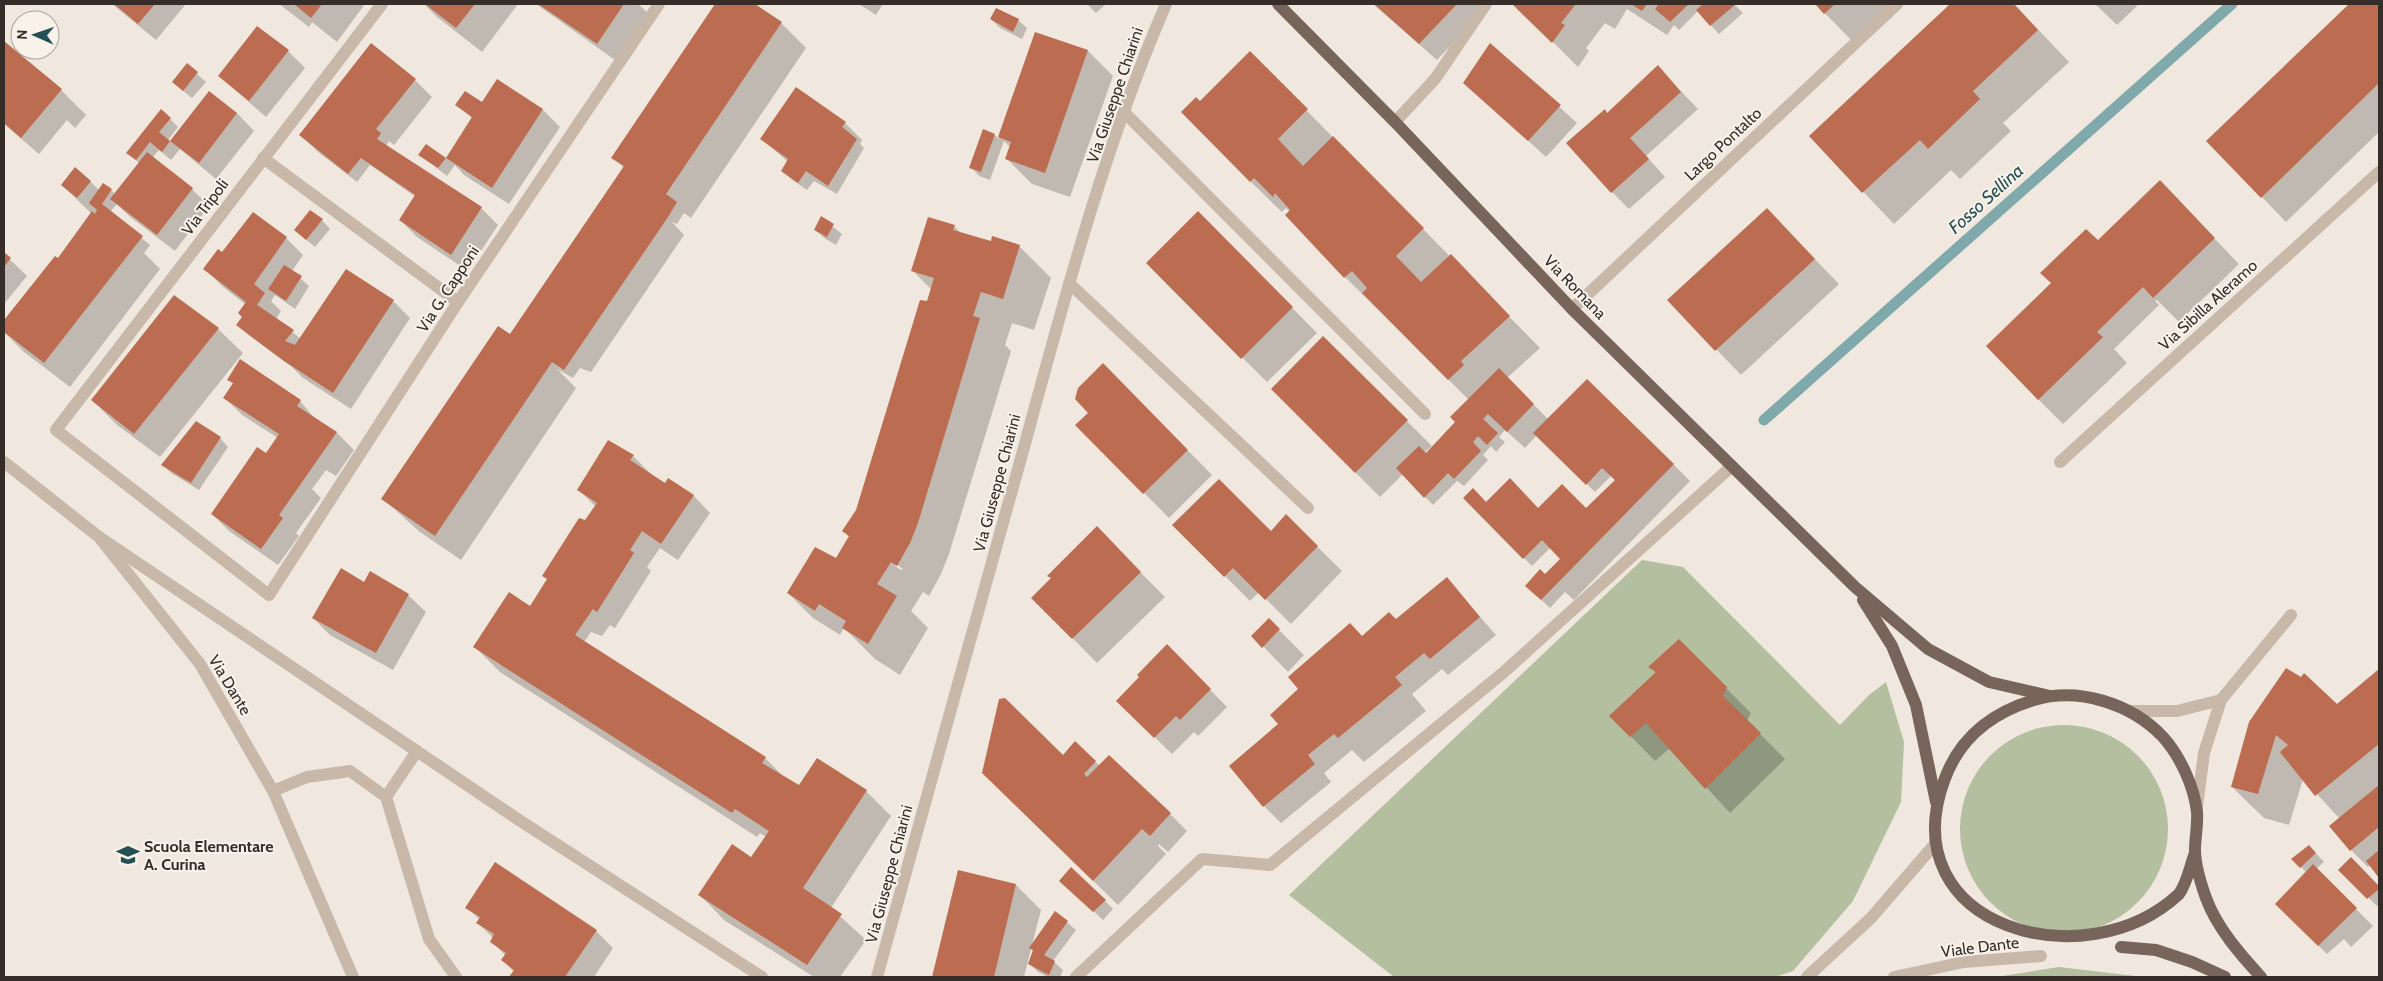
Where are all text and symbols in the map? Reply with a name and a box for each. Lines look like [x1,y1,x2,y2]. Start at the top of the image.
north arrow [10,10,60,60]
street label: Via Giuseppe Chiarini [1083,25,1147,165]
text: N [13,29,31,40]
street label: Largo Pontalto [1681,103,1766,185]
water label: Fosso Sellina [1944,159,2028,239]
street label: Via Tripoli [178,175,232,239]
street label: Via G. Capponi [413,242,483,336]
street label: Via Romana [1540,251,1610,323]
street label: Via Sibilla Aleramo [2155,256,2261,354]
street label: Via Giuseppe Chiarini [969,412,1025,554]
street label: Via Dante [205,652,255,718]
street label: Via Giuseppe Chiarini [861,803,917,945]
place label: Scuola Elementare A. Curina [144,837,273,874]
school or university icon: Scuola Elementare A. Curina [115,842,141,868]
street label: Viale Dante [1940,933,2020,961]

